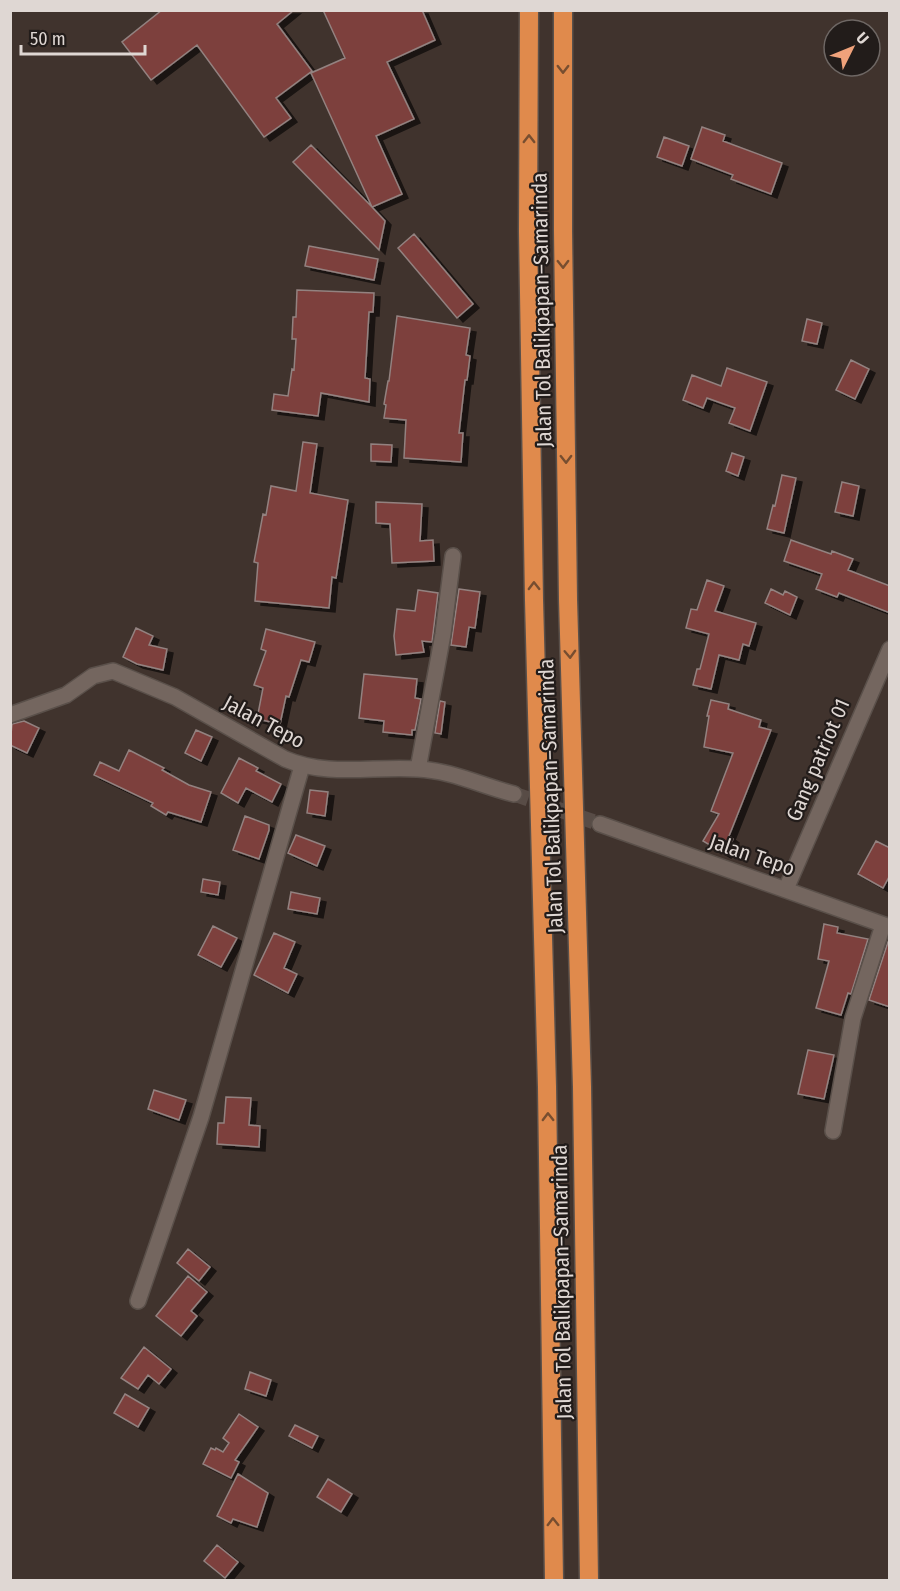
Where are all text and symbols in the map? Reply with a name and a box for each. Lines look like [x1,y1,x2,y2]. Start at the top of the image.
scale bar [21,18,146,56]
north arrow [822,18,882,78]
text: 50 m [30,28,66,50]
text: U [852,28,873,48]
one-way arrow [557,64,569,73]
one-way arrow [523,135,535,144]
street label: Jalan Tol Balikpapan–Samarinda [527,172,557,448]
one-way arrow [557,259,569,268]
one-way arrow [560,454,572,463]
one-way arrow [528,582,540,591]
one-way arrow [563,649,576,658]
street label: Jalan Tol Balikpapan–Samarinda [533,658,569,934]
street label: Jalan Tepo [219,690,309,754]
street label: Gang patriot 01 [781,695,855,825]
street label: Jalan Tepo [706,828,798,882]
one-way arrow [542,1113,554,1122]
street label: Jalan Tol Balikpapan–Samarinda [547,1144,577,1420]
one-way arrow [547,1518,560,1527]

